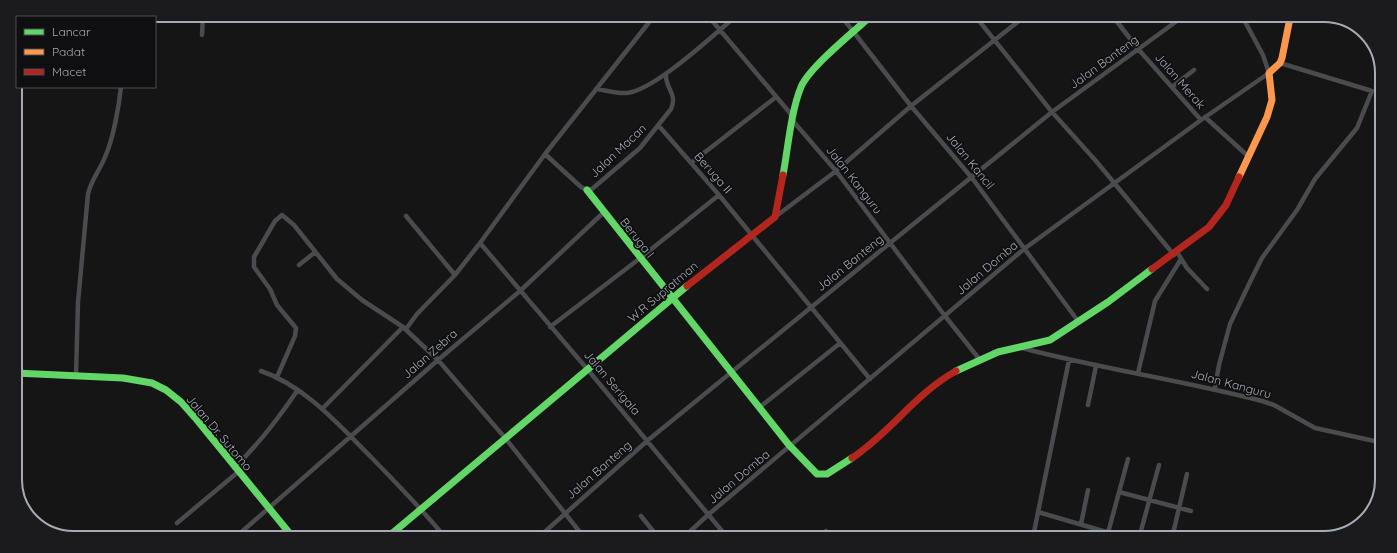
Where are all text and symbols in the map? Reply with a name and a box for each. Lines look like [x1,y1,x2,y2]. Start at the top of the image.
legend [16,16,156,88]
text: Lancar [52,24,91,39]
street label: Jalan Banteng [1066,32,1141,92]
text: Padat [52,44,85,59]
street label: Jalan Merak [1152,50,1209,112]
text: Macet [52,64,86,79]
street label: Jalan Macan [586,121,649,181]
street label: Jalan Kancil [943,129,998,192]
street label: Jalan Kanguru [823,143,886,217]
street label: Beruga II [691,149,735,196]
street label: Beruga I [617,215,658,261]
street label: Jalan Banteng [813,231,886,294]
street label: Jalan Domba [953,237,1021,298]
street label: W.R Supratman [625,258,701,325]
street label: Jalan Zebra [399,326,460,382]
street label: Jalan Serigala [581,347,644,418]
street label: Jalan Kanguru [1189,366,1273,401]
street label: Jalan Dr. Sutomo [183,392,256,474]
street label: Jalan Banteng [563,437,634,502]
street label: Jalan Domba [705,446,773,507]

